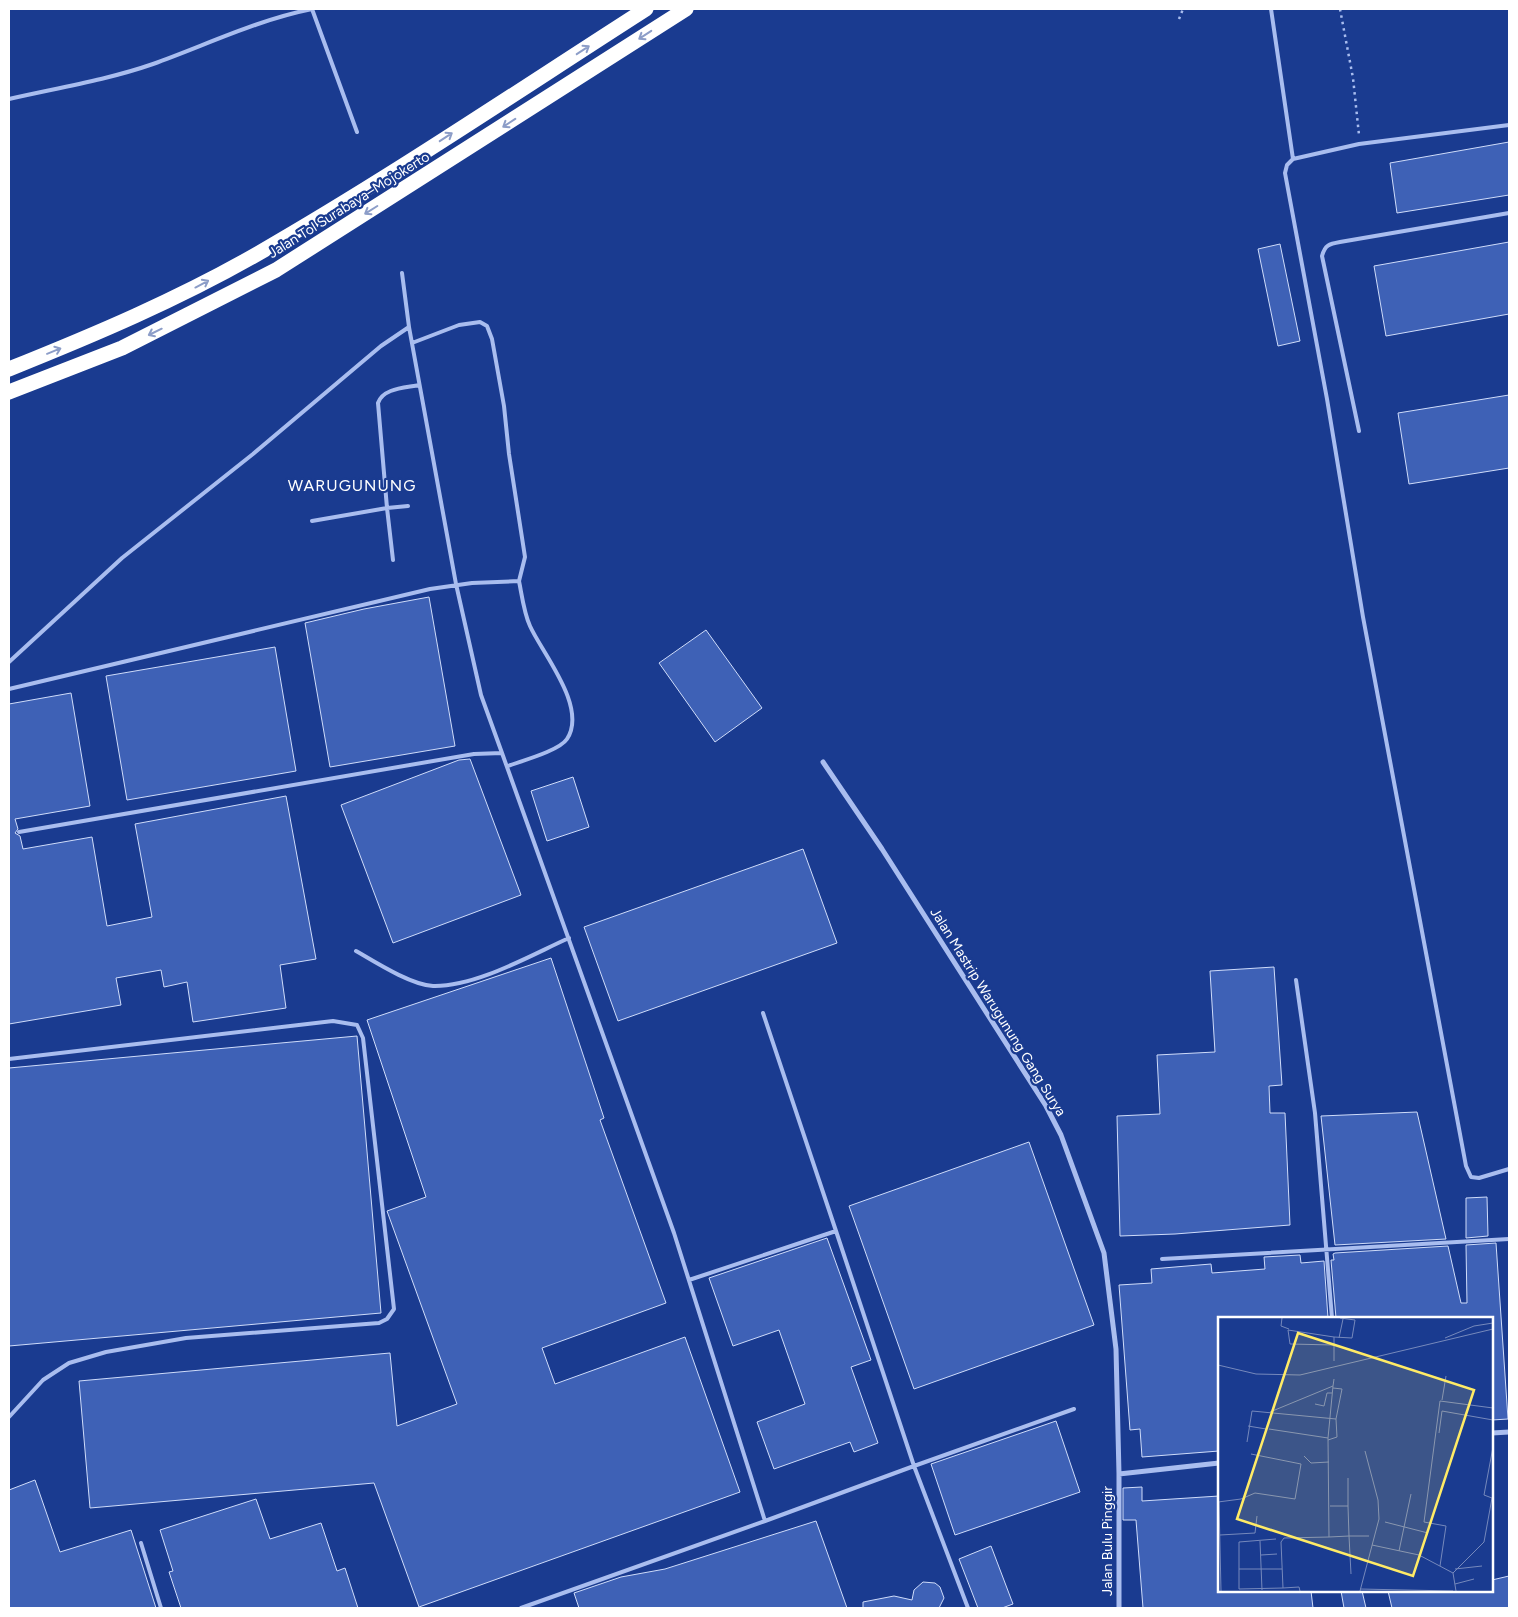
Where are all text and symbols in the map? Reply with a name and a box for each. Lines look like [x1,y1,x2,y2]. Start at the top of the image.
one-way arrow [639,30,653,40]
one-way arrow [575,44,589,54]
one-way arrow [502,118,516,128]
one-way arrow [439,132,453,143]
street label: Jalan Tol Surabaya–Mojokerto [265,148,433,262]
one-way arrow [365,205,379,215]
one-way arrow [194,279,209,289]
one-way arrow [148,328,163,337]
one-way arrow [46,346,61,355]
district label: WARUGUNUNG [288,476,416,495]
street label: Jalan Mastrip Warugunung Gang Surya [926,905,1070,1119]
inset map [1218,1317,1493,1592]
street label: Jalan Bulu Pinggir [1099,1486,1116,1596]

